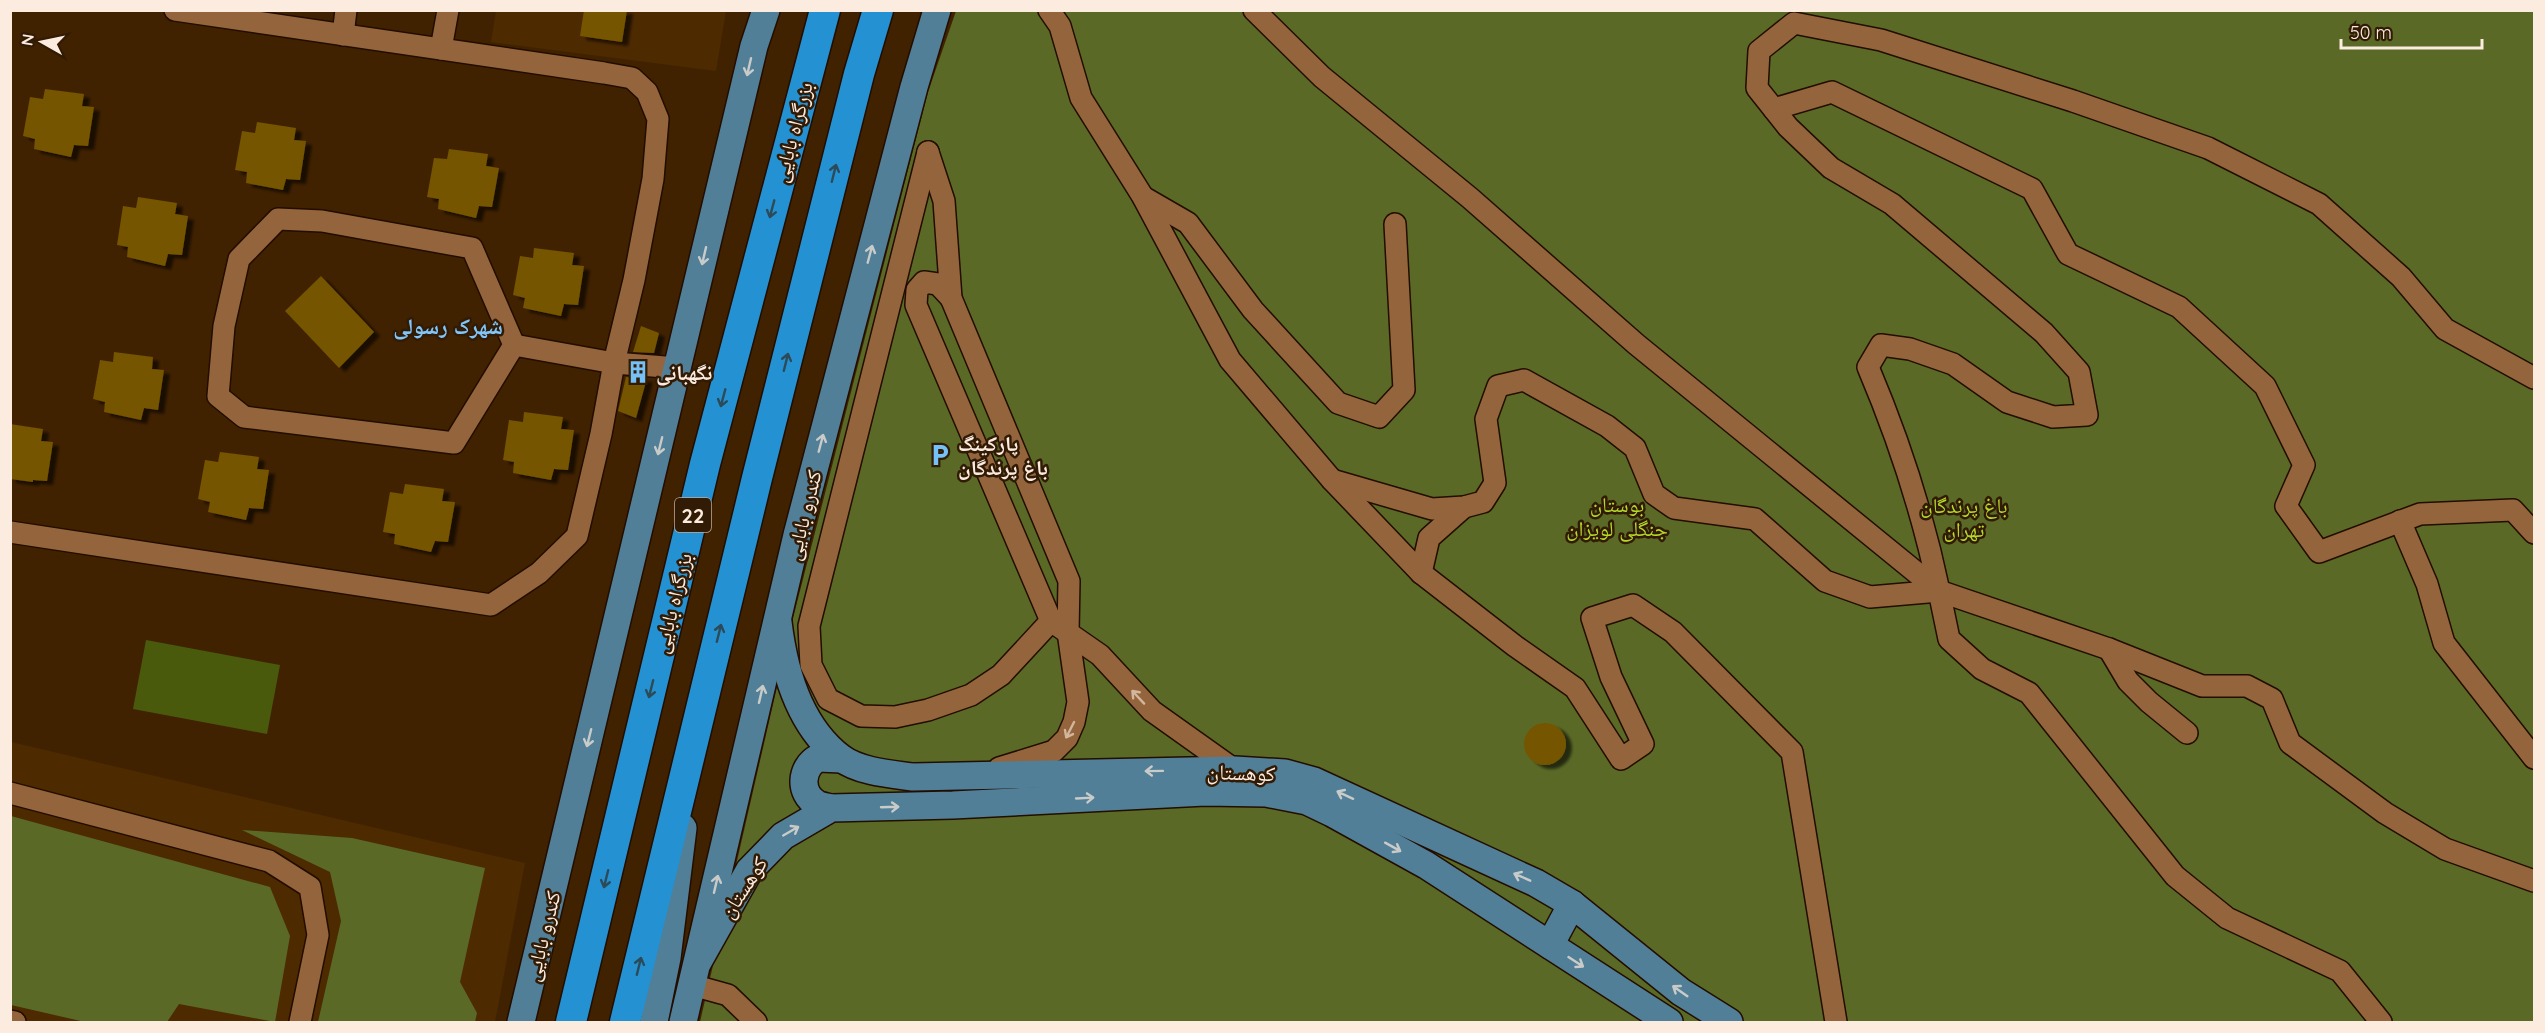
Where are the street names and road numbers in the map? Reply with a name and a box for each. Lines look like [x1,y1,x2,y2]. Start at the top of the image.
street label: بزرگراه بابایی [766,79,819,185]
street label: کندرو بابایی [779,467,828,563]
road number: 22 [675,498,711,532]
street label: بزرگراه بابایی [647,550,698,656]
street label: کوهستان [1206,758,1276,786]
street label: کوهستان [713,851,773,923]
street label: کندرو بابایی [518,888,567,984]

